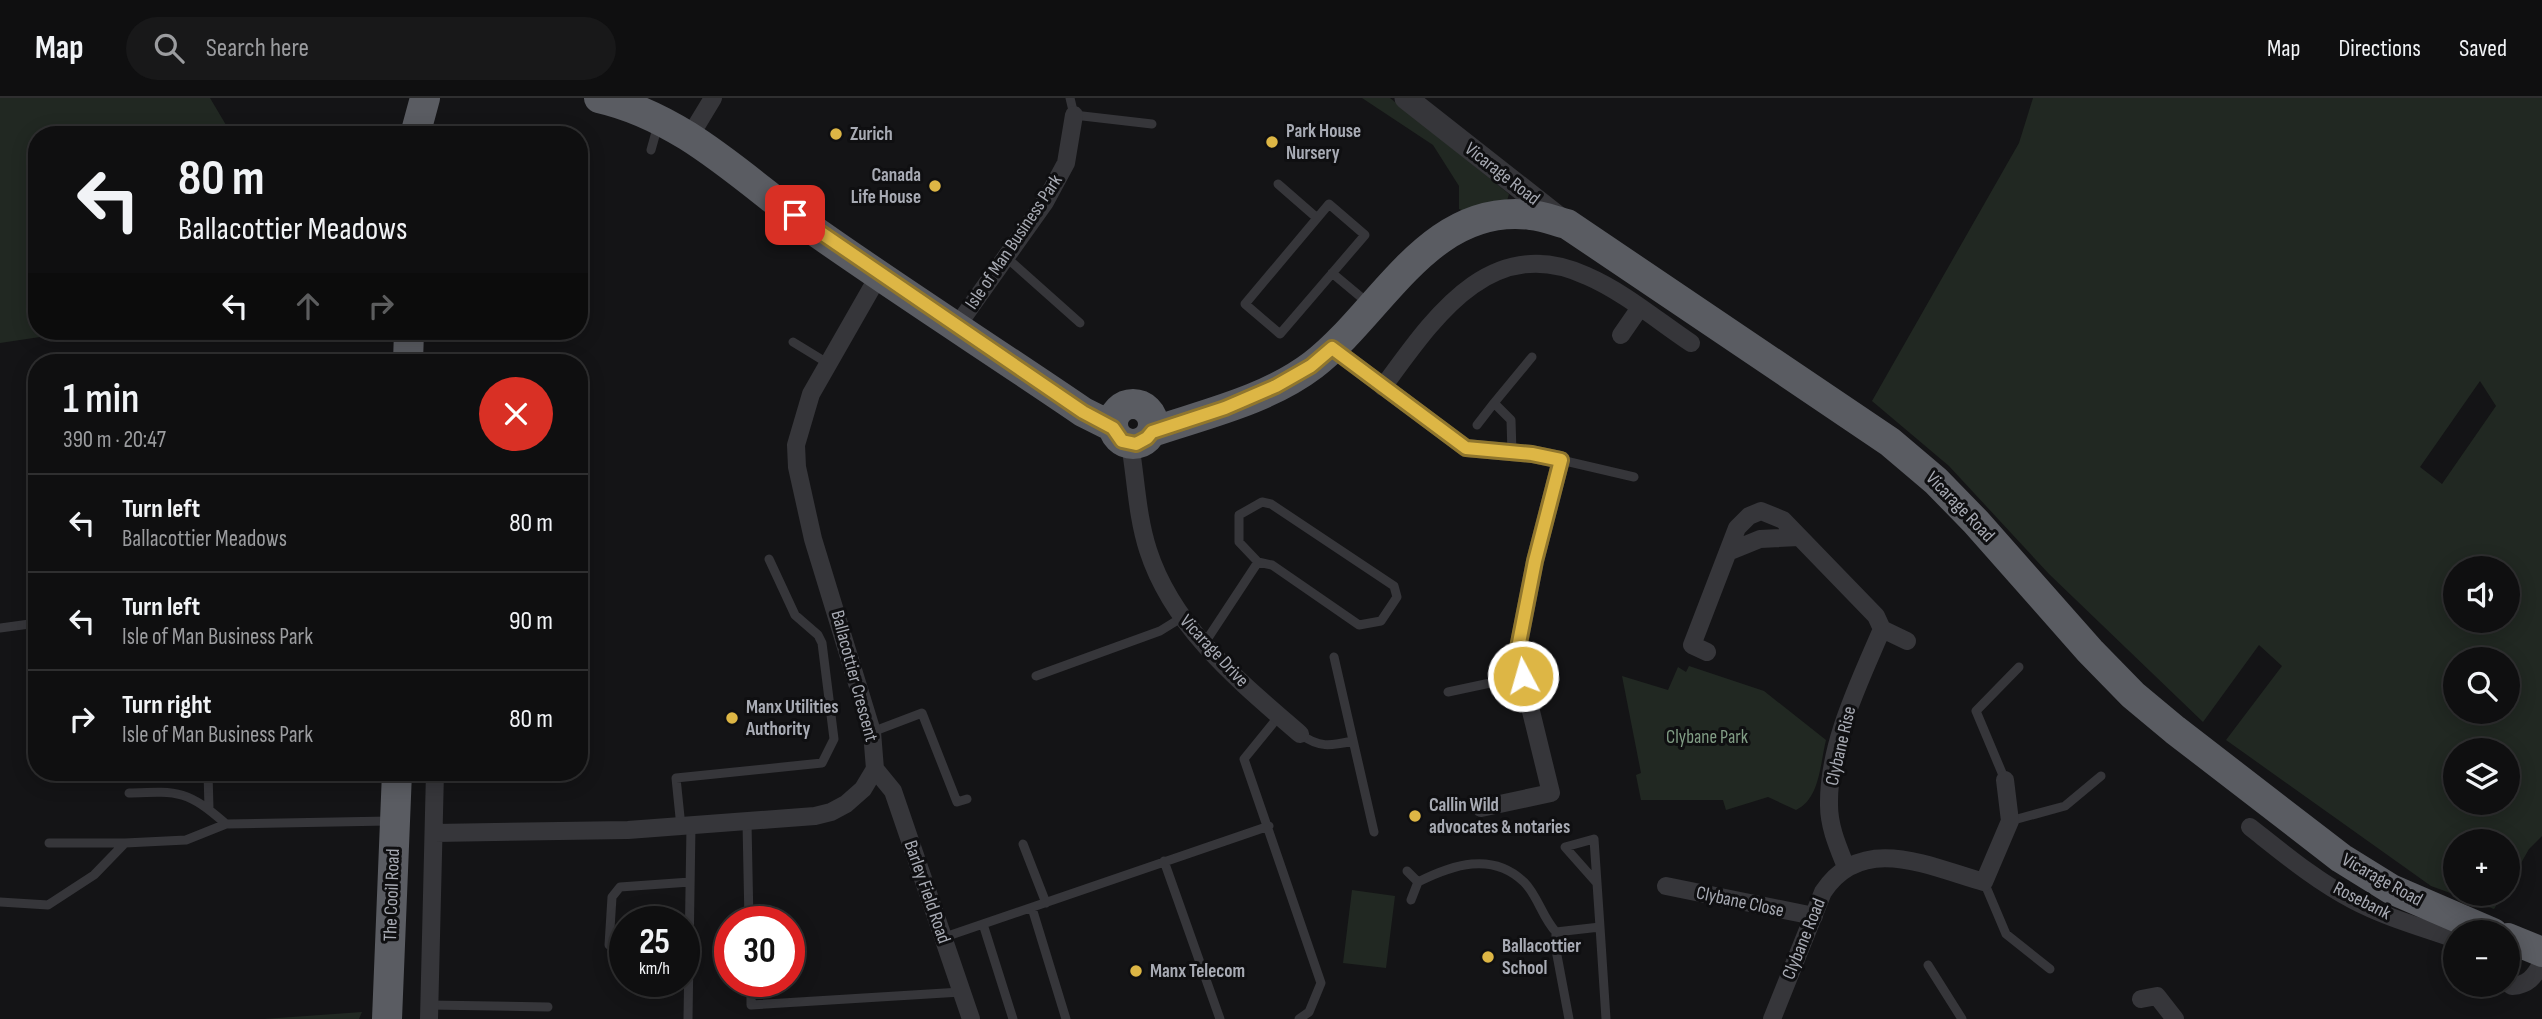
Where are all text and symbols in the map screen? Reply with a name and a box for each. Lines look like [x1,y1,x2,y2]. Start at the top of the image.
search box [126,17,616,80]
text: Map [35,28,84,68]
icon: search [150,29,188,67]
text: Search here [206,33,309,64]
text: Map [2267,34,2300,63]
text: Directions [2338,34,2421,63]
text: Saved [2459,34,2507,63]
place label: Park House Nursery [1286,120,1361,165]
place label: Zurich [850,123,893,146]
marker: Zurich [828,126,844,142]
marker: Park House Nursery [1264,134,1280,150]
street label: Vicarage Road [1460,138,1544,210]
text: 80 m [178,150,265,209]
icon: left [63,154,154,245]
place label: Canada Life House [851,164,921,209]
street label: Isle of Man Business Park [960,170,1068,314]
marker: Canada Life House [927,178,943,194]
pin [765,185,825,245]
icon: arrive [776,196,814,234]
text: Ballacottier Meadows [178,210,408,249]
icon: left [216,287,254,325]
icon: ahead [289,287,327,325]
icon: right [362,287,400,325]
text: 1 min [63,374,139,425]
button: close [479,377,553,451]
text: 390 m · 20:47 [63,426,166,454]
street label: Vicarage Road [1921,467,1999,547]
text: Turn left [122,494,200,525]
icon: left [63,504,101,542]
text: 80 m [509,508,553,539]
text: Ballacottier Meadows [122,525,287,553]
map controls [2443,556,2520,997]
button: sound [2443,556,2520,633]
text: Turn left [122,592,200,623]
icon: left [63,602,101,640]
text: 90 m [509,606,553,637]
street label: Ballacottier Crescent [825,608,883,744]
street label: Vicarage Drive [1175,610,1253,692]
text: Isle of Man Business Park [122,623,313,651]
position arrow [1486,639,1560,713]
button: search [2443,647,2520,724]
text: Turn right [122,690,211,721]
place label: Manx Utilities Authority [745,696,839,741]
icon: right [63,700,101,738]
text: 80 m [509,704,553,735]
street label: Clybane Rise [1821,704,1861,788]
marker: Manx Utilities Authority [724,710,740,726]
text: Isle of Man Business Park [122,721,313,749]
park label: Clybane Park [1666,726,1749,749]
button: layers [2443,738,2520,815]
place label: Callin Wild advocates & notaries [1429,794,1570,839]
marker: Callin Wild advocates & notaries [1407,808,1423,824]
button: + [2443,829,2520,906]
street label: Barley Field Road [899,837,955,947]
street label: The Cooil Road [379,848,405,942]
street label: Vicarage Road [2337,848,2427,912]
street label: Rosebank [2329,877,2395,926]
street label: Clybane Close [1694,881,1786,923]
street label: Clybane Road [1777,895,1831,983]
speed limit sign: 30 [714,906,805,997]
button: − [2443,920,2520,997]
text: 25 [639,921,670,964]
place label: Ballacottier School [1502,935,1581,980]
marker: Ballacottier School [1480,949,1496,965]
text: km/h [639,958,670,979]
place label: Manx Telecom [1150,960,1245,983]
marker: Manx Telecom [1128,963,1144,979]

